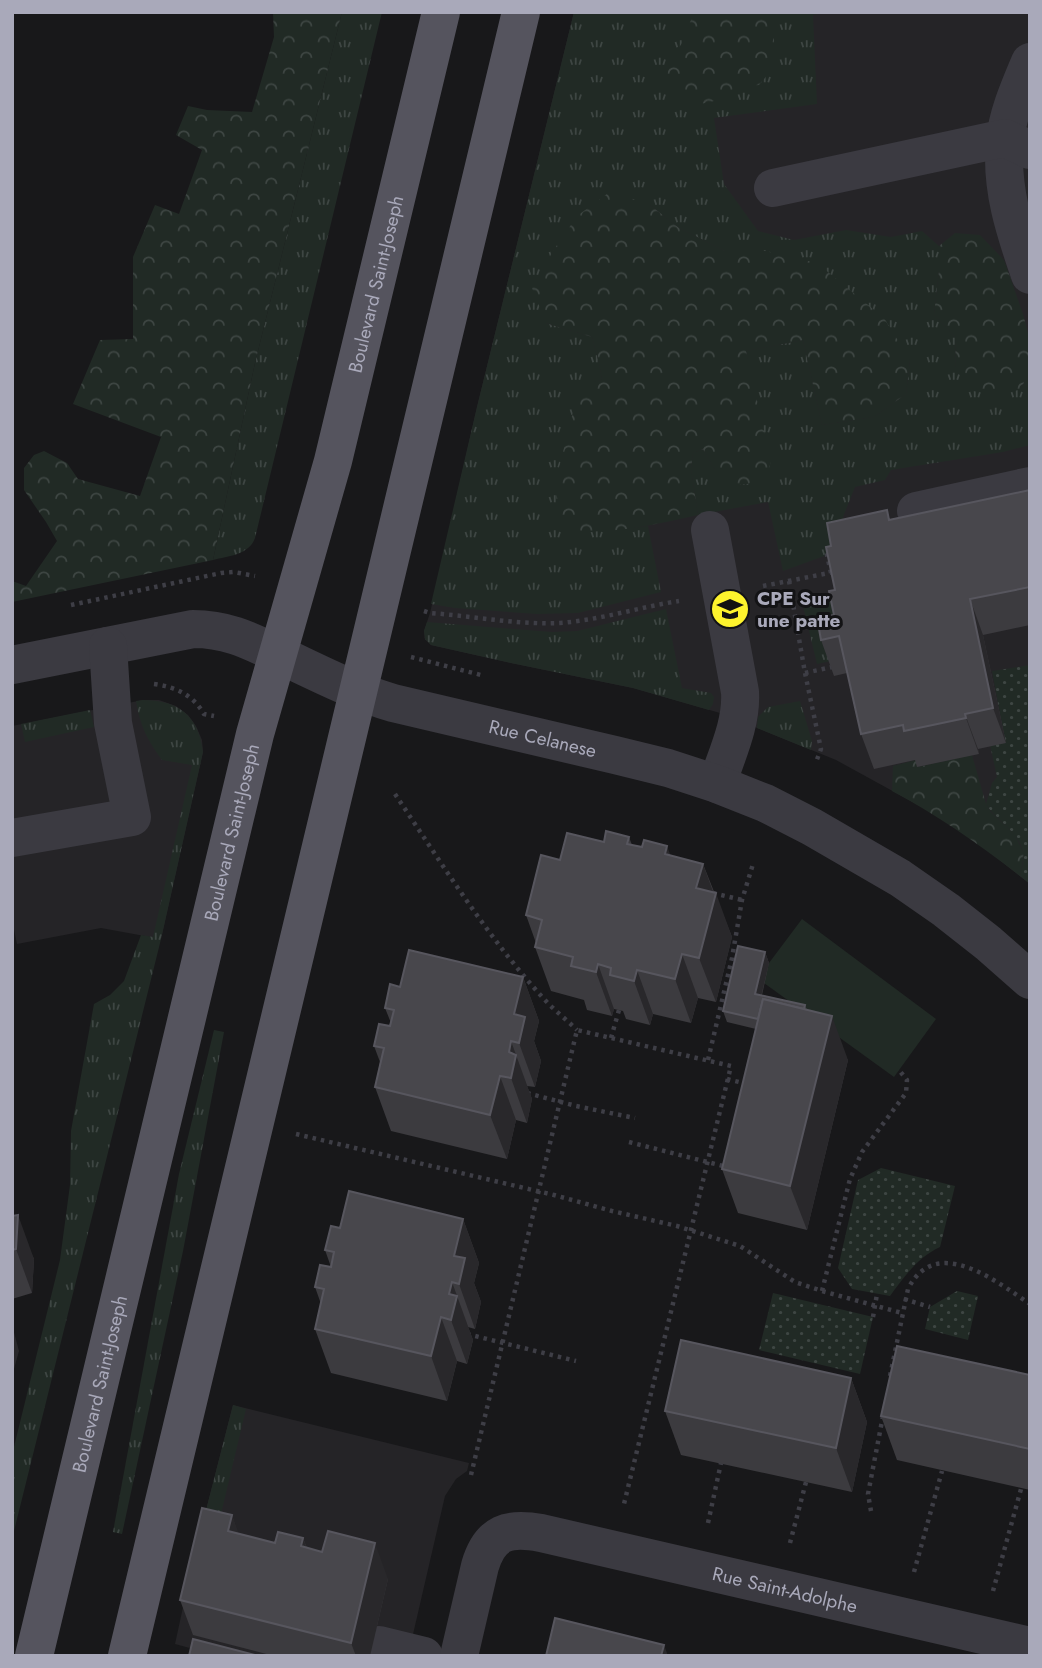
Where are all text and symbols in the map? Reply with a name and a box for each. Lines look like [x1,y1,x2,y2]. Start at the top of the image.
street label: Boulevard Saint-Joseph [342,193,410,376]
place label: CPE Sur une patte [757,585,840,634]
school or university icon: CPE Sur une patte [709,588,751,630]
street label: Rue Celanese [486,713,599,764]
street label: Boulevard Saint-Joseph [198,741,266,924]
street label: Boulevard Saint-Joseph [65,1292,134,1475]
street label: Rue Saint-Adolphe [710,1560,860,1620]

